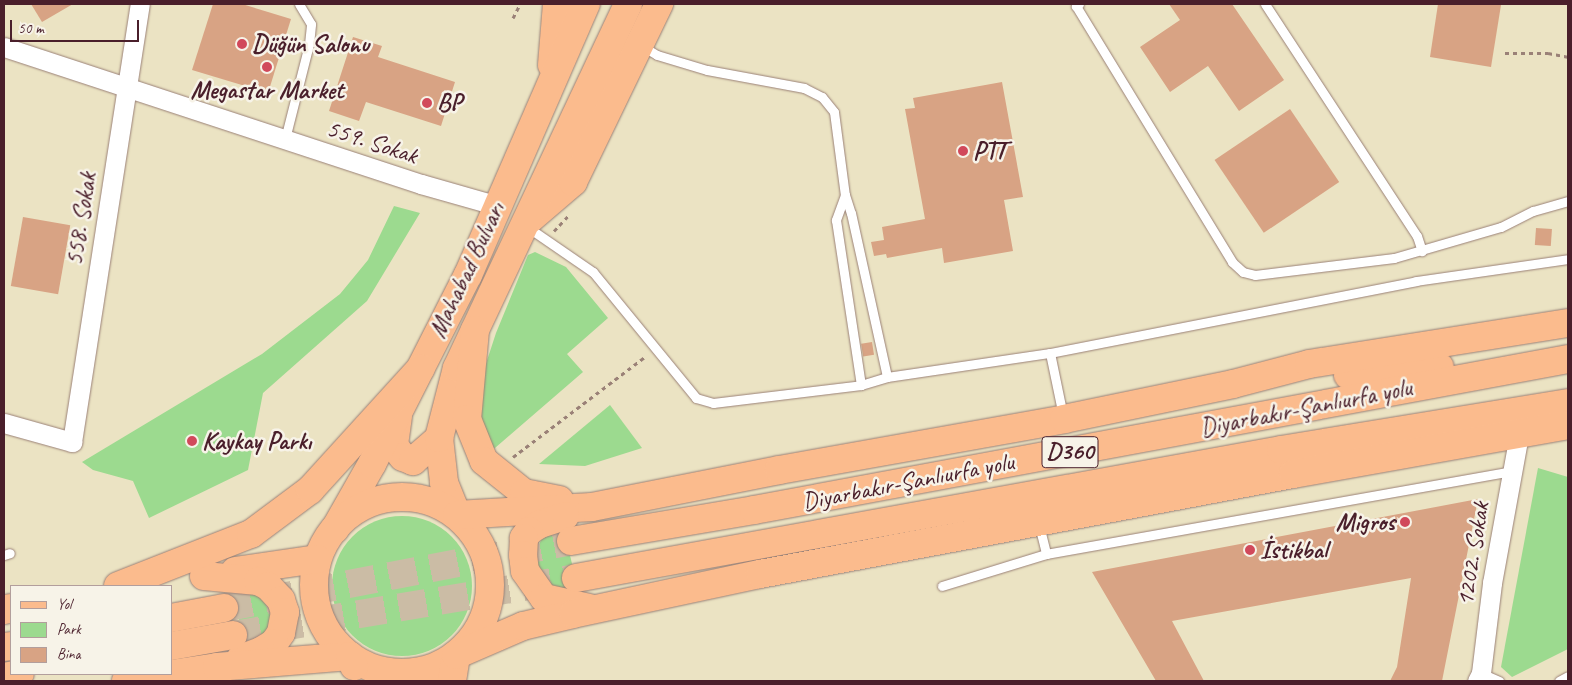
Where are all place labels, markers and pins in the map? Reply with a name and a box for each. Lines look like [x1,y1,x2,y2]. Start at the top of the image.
place label: Düğün Salonu [252,29,369,59]
marker: Düğün Salonu [236,38,248,50]
marker: Megastar Market [261,61,273,73]
place label: Megastar Market [191,75,343,105]
place label: BP [437,88,462,118]
marker: BP [421,97,433,109]
place label: PTT [973,136,1006,166]
marker: PTT [957,145,969,157]
place label: Kaykay Parkı [202,426,312,456]
marker: Kaykay Parkı [186,435,198,447]
place label: Migros [1336,507,1395,537]
marker: Migros [1399,516,1411,528]
place label: İstikbal [1260,535,1327,565]
marker: İstikbal [1244,544,1256,556]

